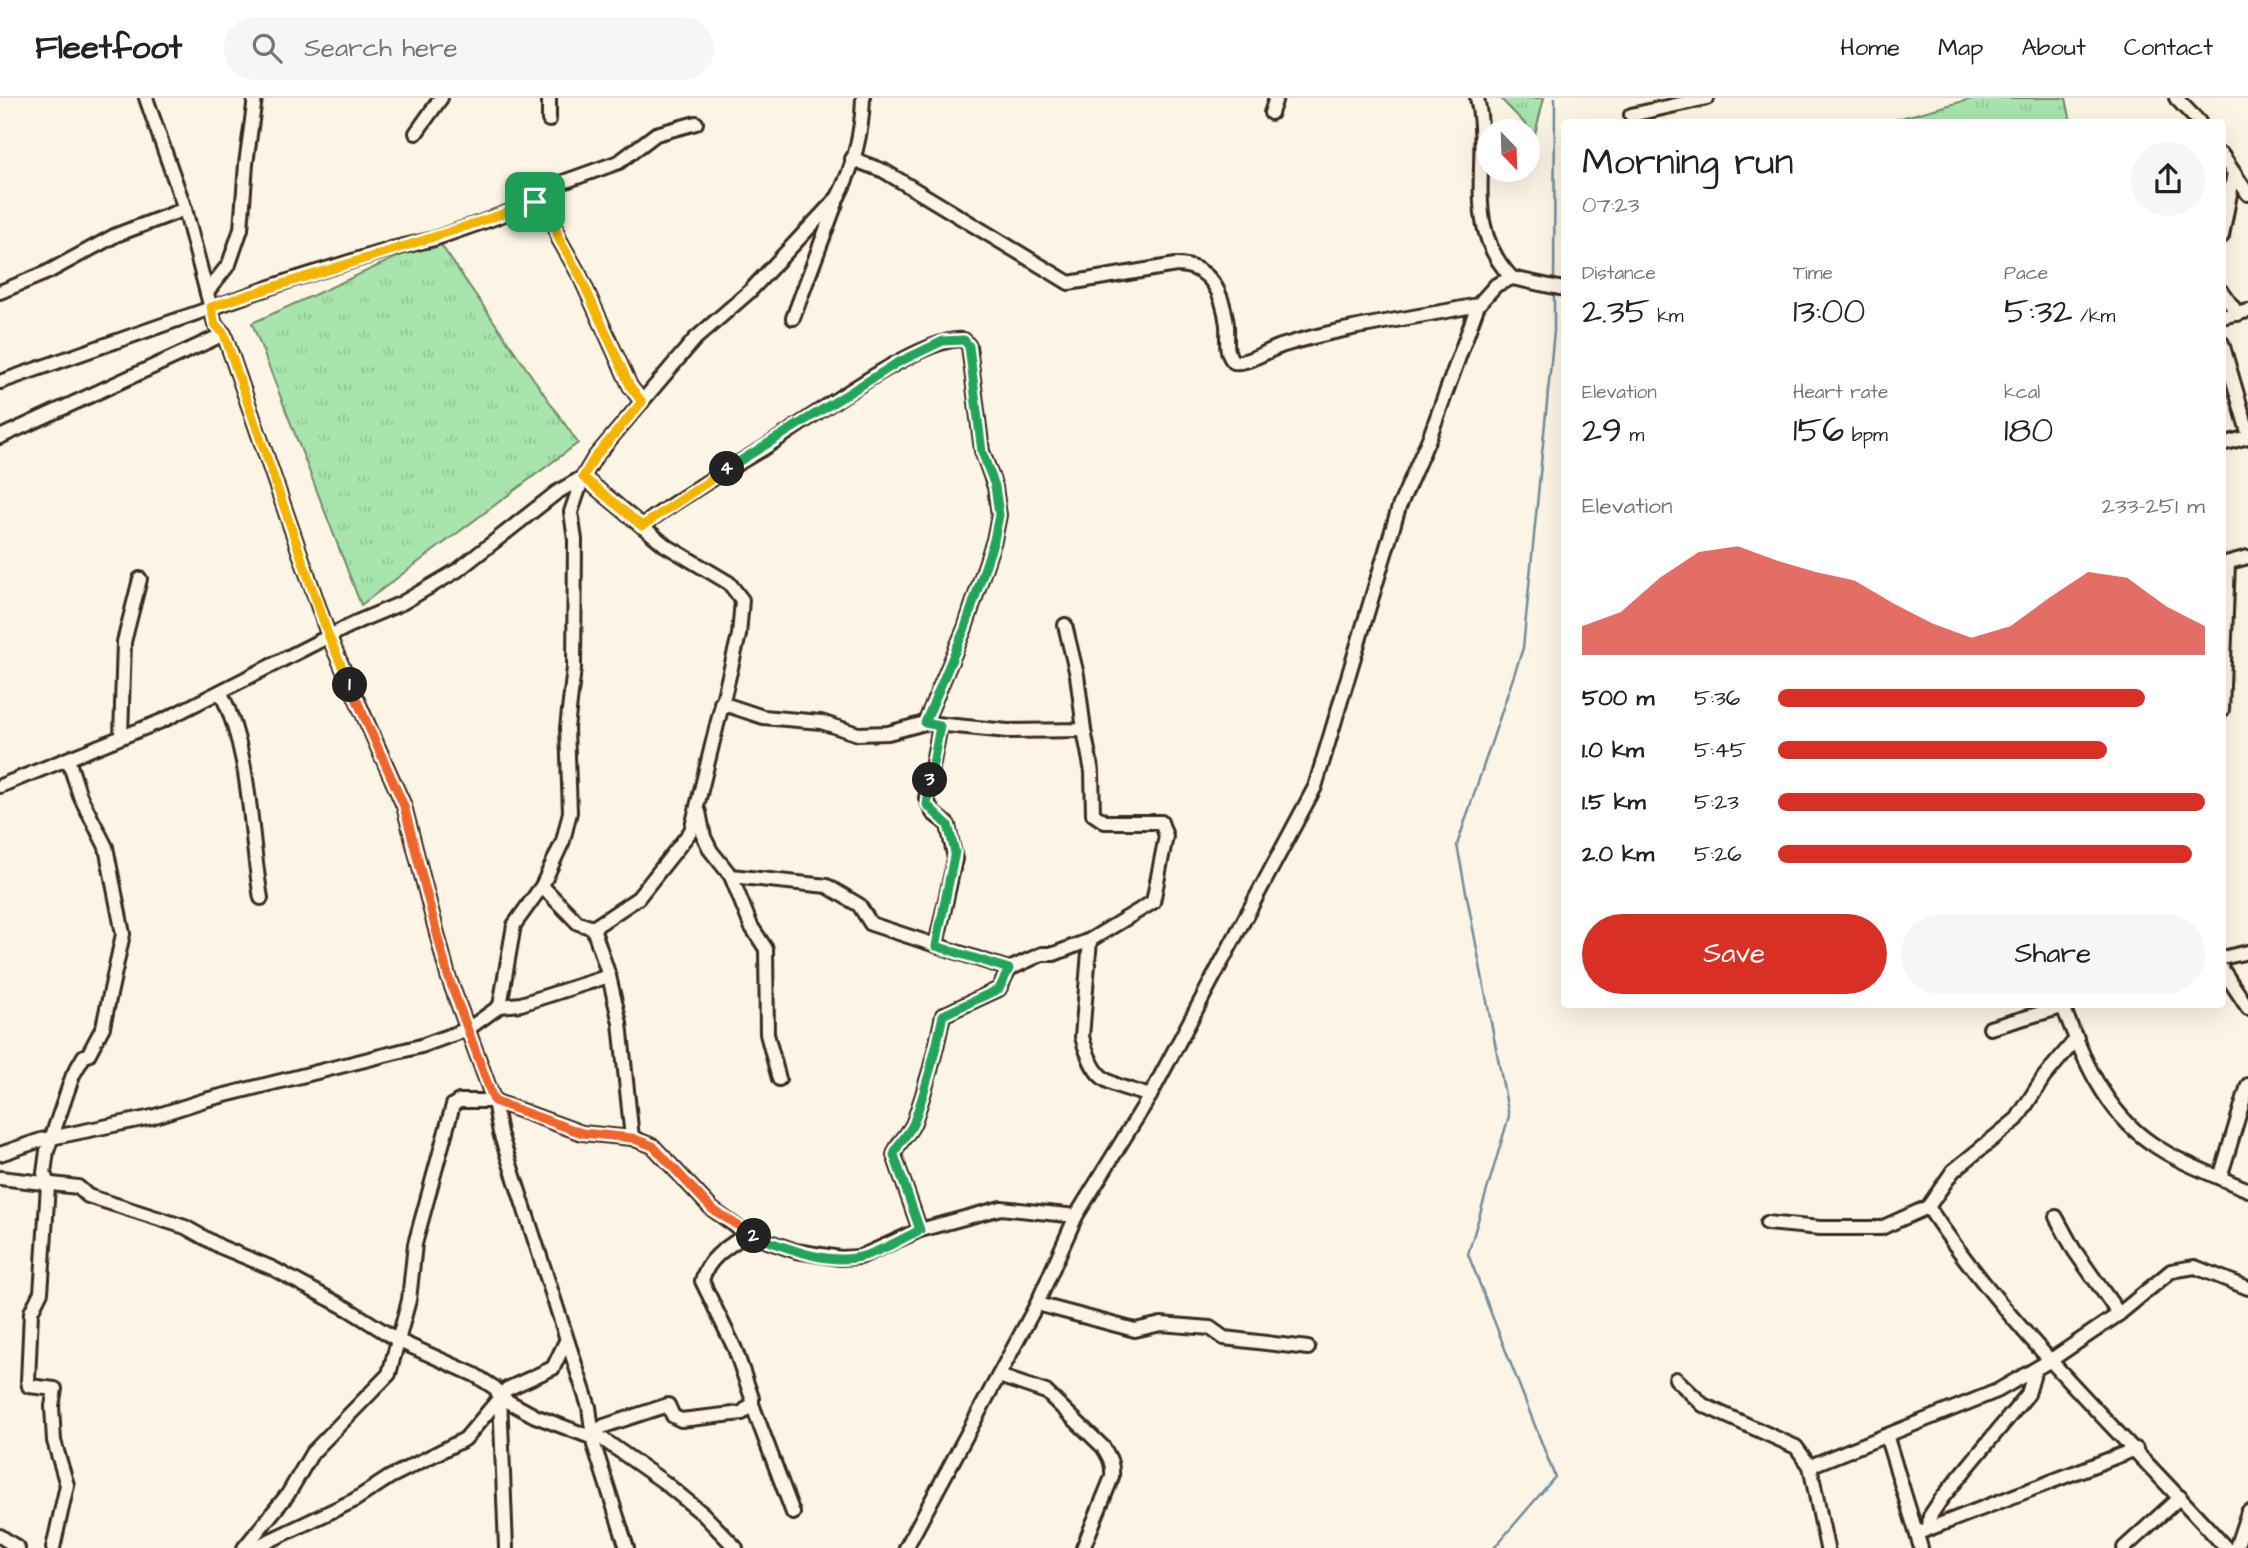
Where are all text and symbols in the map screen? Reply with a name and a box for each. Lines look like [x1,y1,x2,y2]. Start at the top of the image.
search box [224,17,714,80]
text: Fleetfoot [35,25,182,71]
icon: search [248,29,286,67]
text: Search here [304,30,458,66]
text: Home [1840,31,1900,65]
text: Map [1938,31,1983,65]
text: About [2021,31,2086,65]
text: Contact [2124,31,2213,65]
north arrow [1477,119,1540,182]
map controls [1477,119,1540,182]
text: Morning run [1582,137,1794,189]
button: share [2131,142,2205,216]
pin [505,172,565,232]
icon: arrive [516,183,554,221]
text: 07:23 [1582,189,1639,221]
text: Distance [1582,260,1656,287]
text: Time [1793,260,1833,287]
text: Pace [2004,260,2048,287]
text: 2.35 [1582,287,1650,336]
text: 13:00 [1793,287,1865,336]
text: 5:32 [2004,287,2072,336]
text: km [1650,303,1684,330]
text: /km [2072,303,2115,330]
text: Elevation [1582,379,1657,406]
text: Heart rate [1793,379,1888,406]
text: kcal [2004,379,2040,406]
text: 29 [1582,406,1622,455]
text: 156 [1793,406,1844,455]
text: 180 [2004,406,2053,455]
text: m [1622,422,1644,449]
text: bpm [1844,422,1888,449]
pin: 4 [710,452,744,486]
text: 4 [720,455,733,482]
text: Elevation [1582,490,1673,522]
text: 233–251 m [2102,490,2205,522]
pin: 1 [332,668,368,702]
text: 1 [348,671,351,698]
text: 500 m [1582,682,1654,714]
text: 5:36 [1694,682,1740,714]
text: 1.0 km [1582,734,1644,766]
text: 5:45 [1694,734,1746,766]
pin: 3 [912,762,948,798]
text: 3 [925,766,934,793]
text: 1.5 km [1582,786,1646,818]
text: 5:23 [1694,786,1739,818]
text: 2.0 km [1582,838,1654,870]
text: 5:26 [1694,838,1742,870]
button: Save [1582,914,1887,994]
button: Share [1901,914,2205,994]
pin: 2 [736,1218,772,1254]
text: 2 [748,1222,759,1249]

